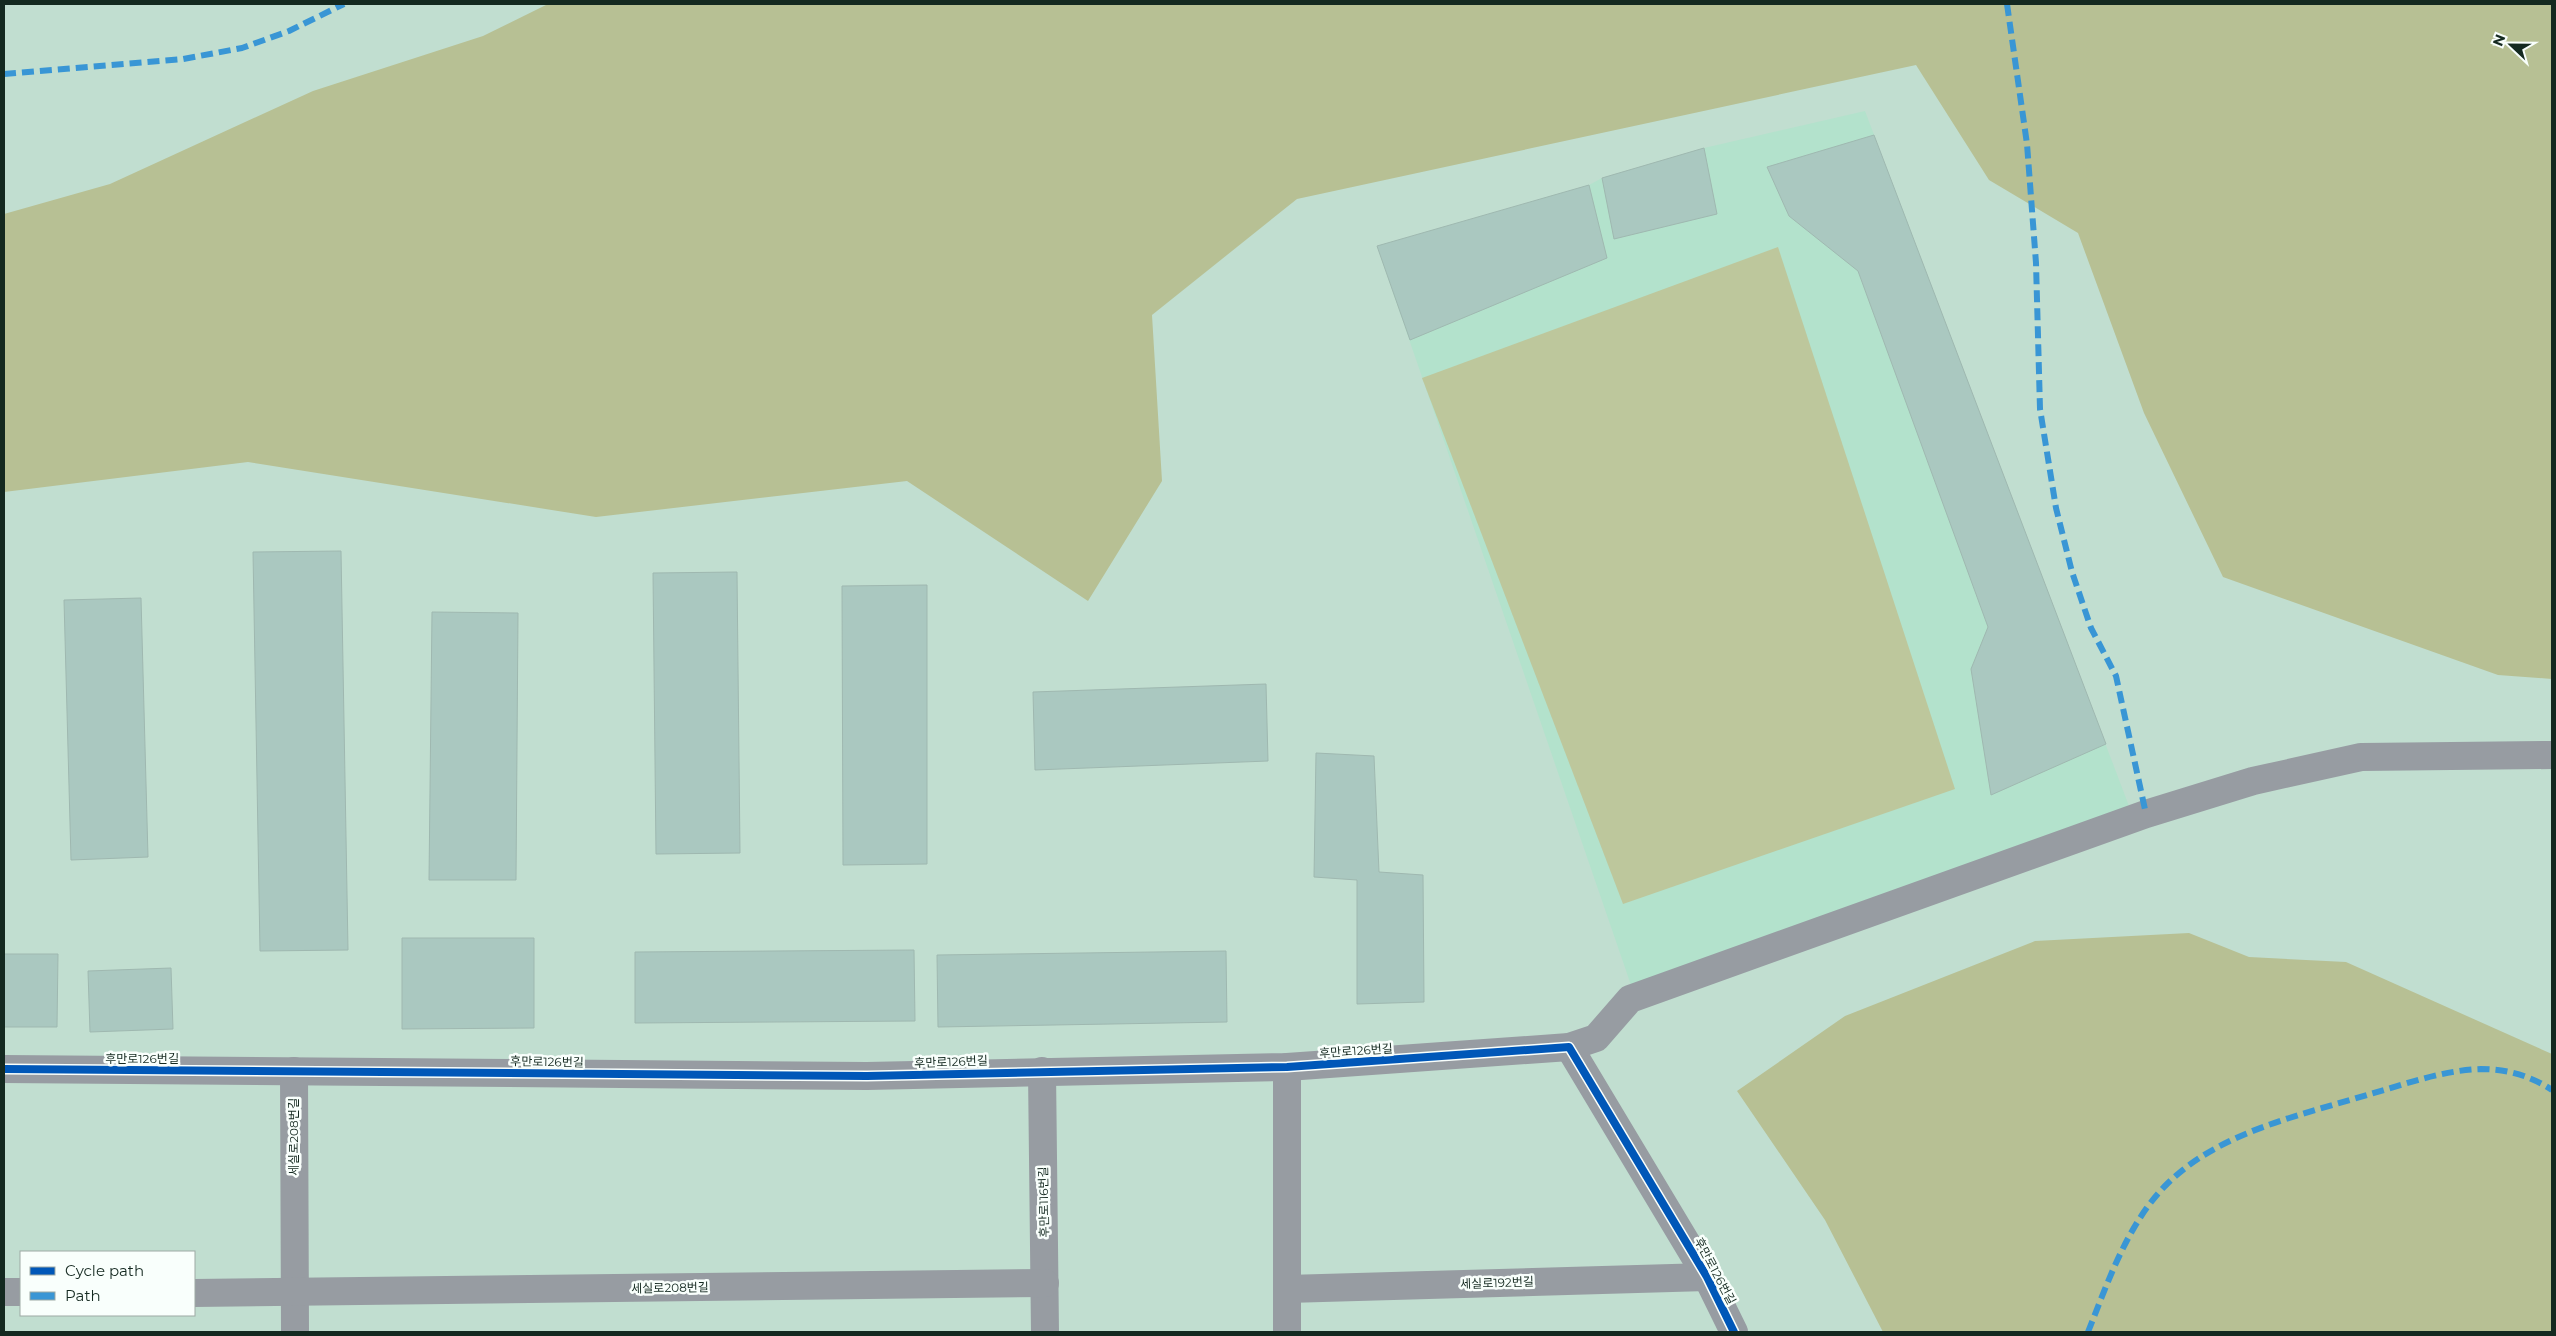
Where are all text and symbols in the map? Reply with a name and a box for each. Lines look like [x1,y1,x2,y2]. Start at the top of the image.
north arrow [2486,20,2536,70]
text: N [2488,32,2509,49]
street label: 후만로126번길 [1319,1040,1393,1061]
street label: 후만로126번길 [105,1051,179,1066]
street label: 후만로126번길 [510,1053,584,1070]
street label: 후만로126번길 [914,1053,988,1070]
street label: 세실로208번길 [286,1098,301,1176]
street label: 후만로116번길 [1035,1166,1052,1238]
street label: 후만로126번길 [1692,1235,1739,1307]
legend [20,1251,195,1316]
text: Cycle path [65,1261,144,1280]
street label: 세실로192번길 [1460,1274,1534,1291]
street label: 세실로208번길 [631,1279,709,1296]
text: Path [65,1286,101,1305]

